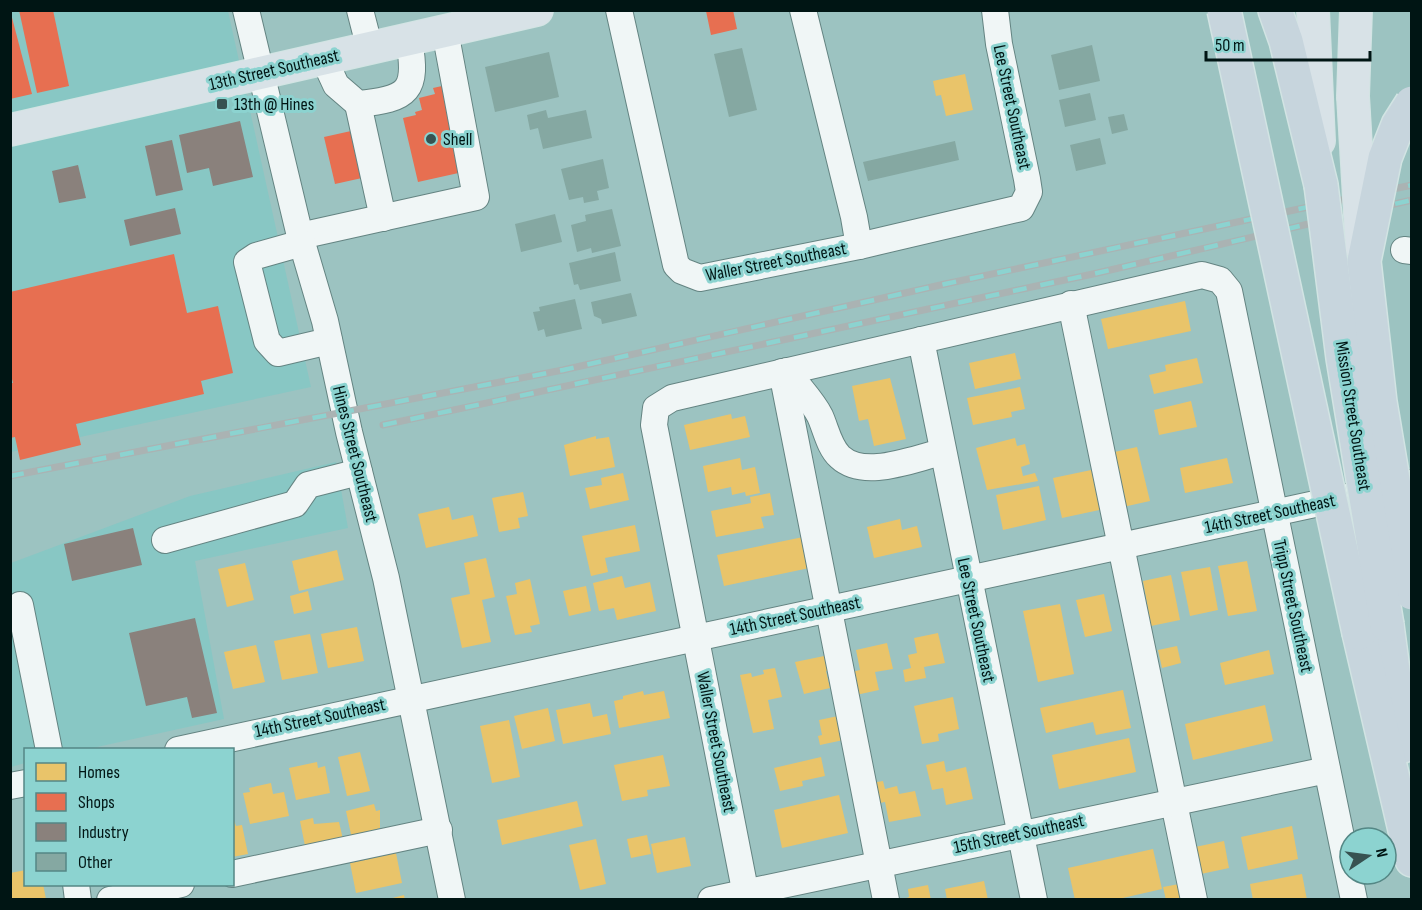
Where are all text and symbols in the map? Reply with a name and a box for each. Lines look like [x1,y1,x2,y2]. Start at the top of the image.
scale bar [1206,24,1370,62]
text: 50 m [1215,35,1245,56]
street label: Lee Street Southeast [989,43,1036,172]
street label: 13th Street Southeast [207,45,342,95]
place label: 13th @ Hines [234,94,314,115]
marker: 13th @ Hines [215,97,229,111]
place label: Shell [443,129,472,150]
marker: Shell [424,132,438,146]
street label: Waller Street Southeast [704,238,849,286]
street label: Mission Street Southeast [1331,340,1375,493]
street label: Hines Street Southeast [328,384,382,525]
street label: 14th Street Southeast [1203,490,1338,538]
street label: Tripp Street Southeast [1269,538,1317,675]
street label: Lee Street Southeast [953,556,1000,685]
street label: 14th Street Southeast [728,592,863,640]
street label: Waller Street Southeast [692,670,740,815]
street label: 14th Street Southeast [253,694,388,742]
legend [24,748,234,886]
text: Homes [78,762,120,783]
text: Shops [78,792,115,813]
street label: 15th Street Southeast [952,810,1086,858]
text: Industry [78,822,129,843]
north arrow [1338,826,1398,886]
text: N [1371,847,1391,859]
text: Other [78,852,112,873]

